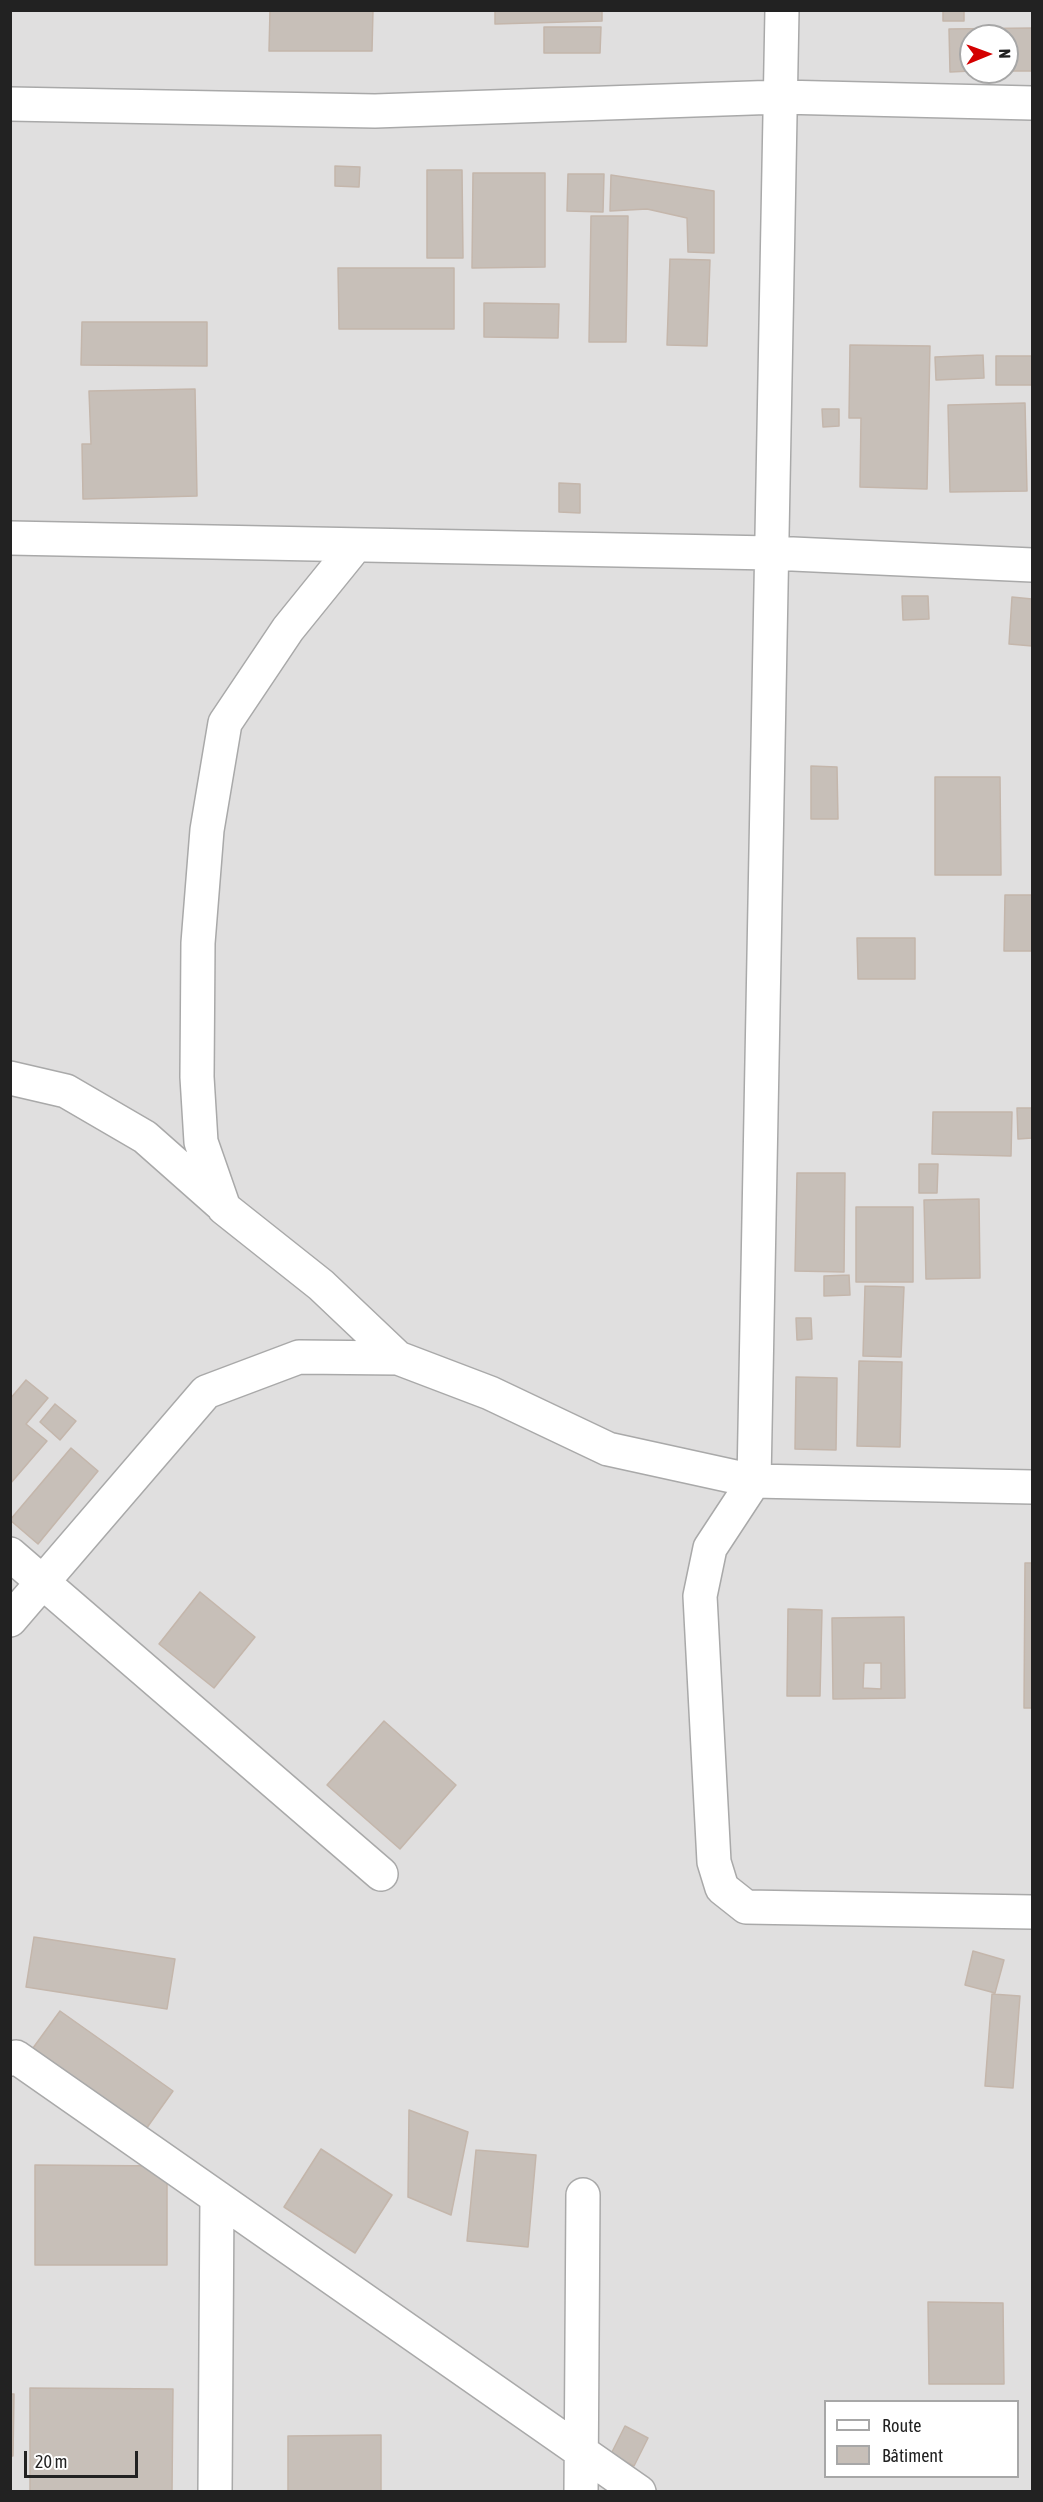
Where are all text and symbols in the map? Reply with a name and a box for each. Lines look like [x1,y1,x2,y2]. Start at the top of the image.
north arrow [959,24,1019,84]
text: N [996,49,1014,59]
legend [824,2400,1019,2478]
text: Route [882,2415,921,2436]
scale bar [27,2439,141,2477]
text: Bâtiment [882,2445,943,2466]
text: 20 m [35,2451,67,2472]

